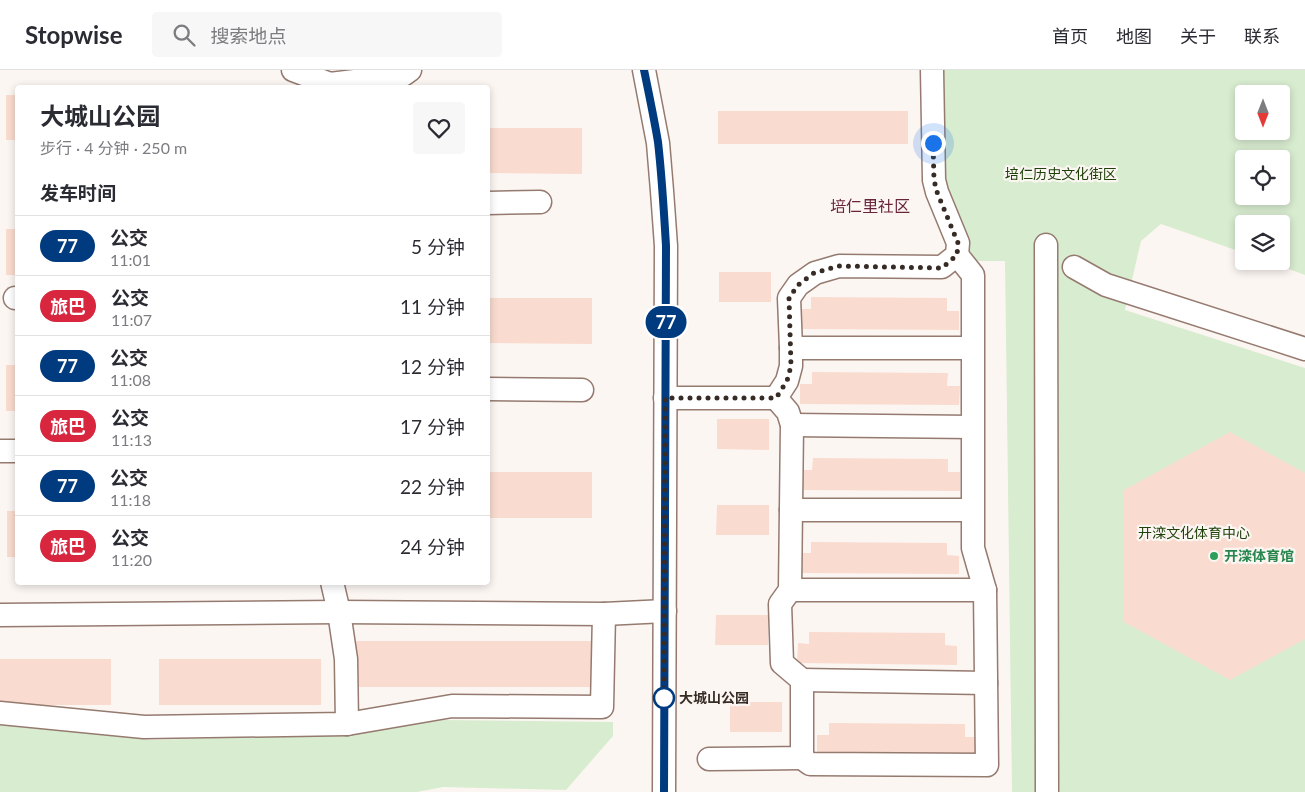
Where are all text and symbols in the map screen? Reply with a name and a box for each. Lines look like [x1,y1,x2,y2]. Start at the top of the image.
search box [152,12,502,57]
text: Stopwise [25,20,122,49]
icon: search [170,21,198,49]
text: 搜索地点 [210,24,286,47]
text: 首页 [1052,25,1088,47]
text: 地图 [1116,25,1152,47]
text: 关于 [1180,25,1216,47]
text: 联系 [1244,25,1280,47]
north arrow [1235,85,1290,140]
map controls [1235,85,1290,270]
text: 大城山公园 [40,101,160,130]
button: heart [413,102,465,154]
your location [921,131,946,156]
text: 步行 · 4 分钟 · 250 m [40,138,187,157]
button: locate [1235,150,1290,205]
park label: 培仁历史文化街区 [1005,165,1117,182]
text: 发车时间 [40,181,116,204]
district label: 培仁里社区 [830,196,910,215]
button: layers [1235,215,1290,270]
text: 公交 [110,226,148,249]
text: 77 [57,235,78,257]
text: 5 分钟 [411,235,465,258]
text: 11:01 [110,250,151,269]
text: 公交 [111,286,149,309]
text: 旅巴 [50,295,86,317]
text: 11 分钟 [400,295,465,318]
line badge: 77 [644,306,688,338]
text: 11:07 [111,310,152,329]
text: 77 [656,311,676,333]
text: 公交 [110,346,148,369]
text: 77 [57,355,78,377]
text: 12 分钟 [400,355,465,378]
text: 11:08 [110,370,151,389]
text: 公交 [111,406,149,429]
text: 旅巴 [50,415,86,437]
text: 17 分钟 [400,415,465,438]
text: 11:13 [111,430,152,449]
text: 公交 [110,466,148,489]
text: 77 [57,475,78,497]
text: 22 分钟 [400,475,465,498]
text: 11:18 [110,490,151,509]
park label: 开滦文化体育中心 [1138,524,1250,541]
text: 公交 [111,526,149,549]
text: 旅巴 [50,535,86,557]
text: 24 分钟 [400,535,465,558]
place label: 开滦体育馆 [1224,547,1294,564]
text: 11:20 [111,550,152,569]
marker: 开滦体育馆 [1208,550,1220,562]
marker: 大城山公园 [653,687,675,709]
place label: 大城山公园 [679,689,749,706]

